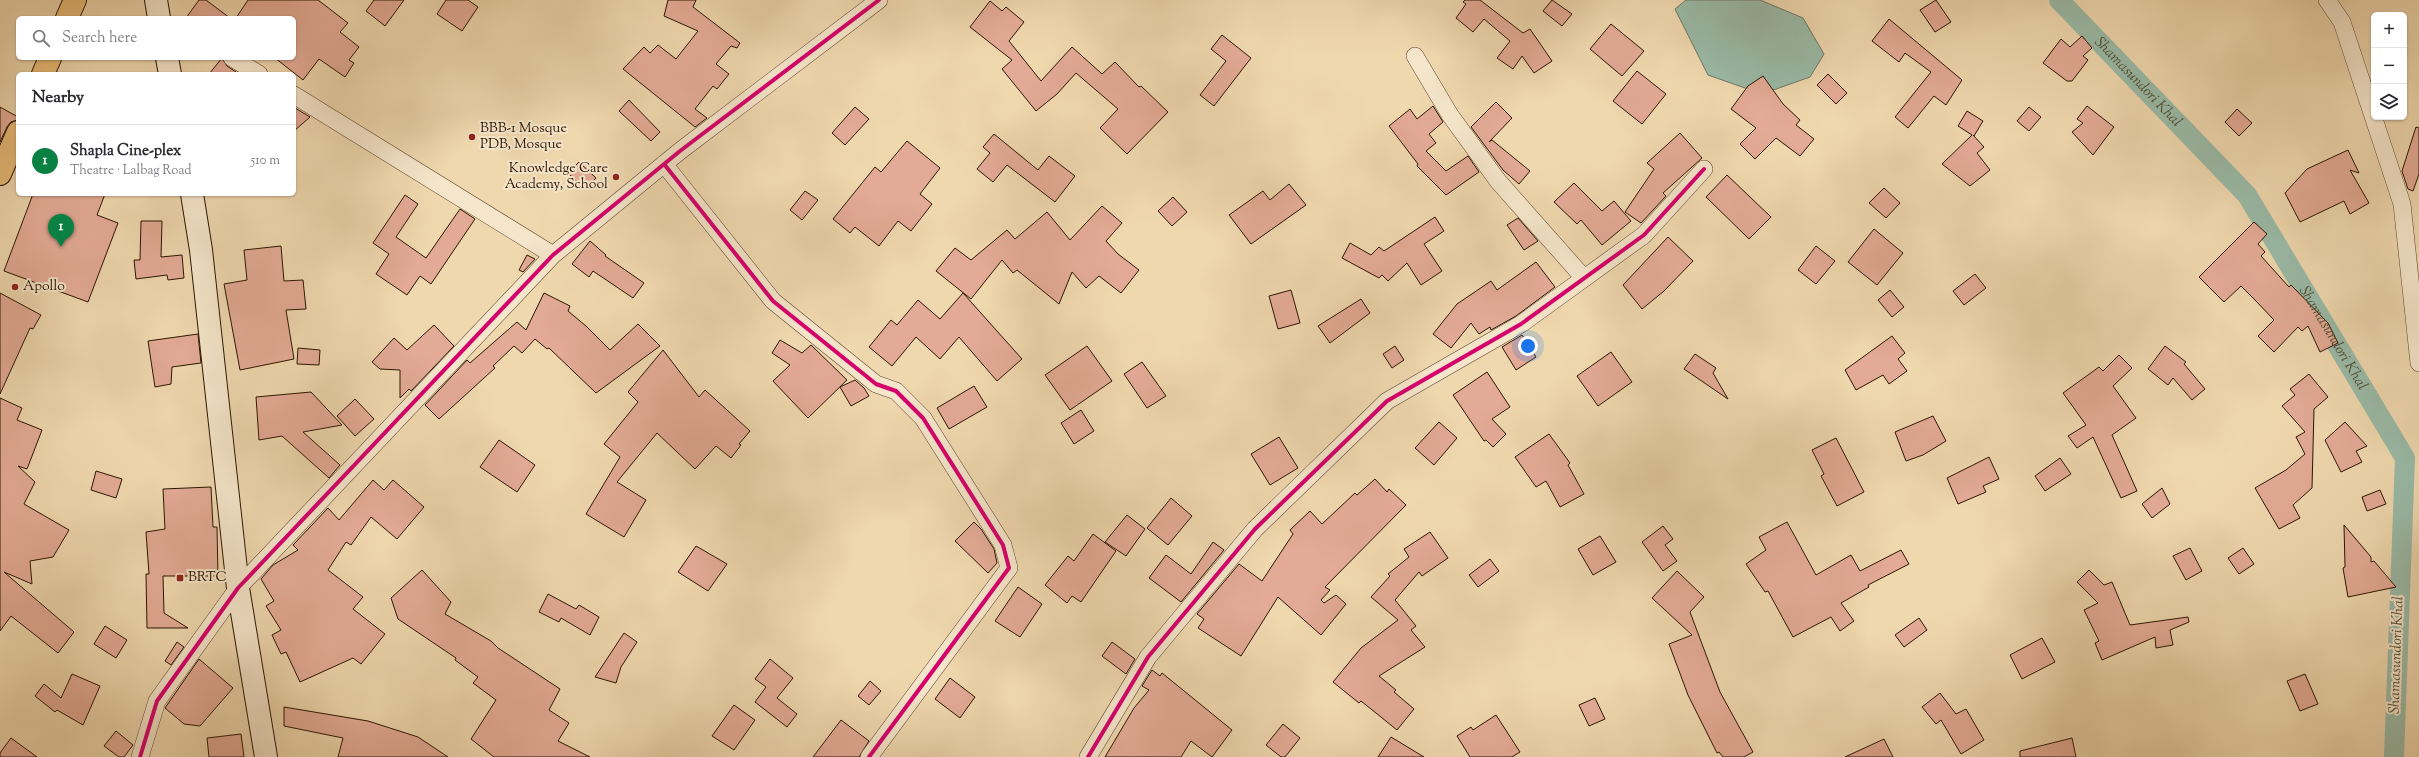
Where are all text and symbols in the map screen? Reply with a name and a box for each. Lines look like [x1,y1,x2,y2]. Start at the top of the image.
map controls [2371,12,2407,120]
button: + [2371,12,2407,48]
search box [16,16,296,60]
icon: search [30,27,52,49]
text: Search here [62,28,137,49]
water label: Shamasundori Khal [2090,32,2187,132]
button: − [2371,48,2407,84]
button: layers [2371,84,2407,120]
text: Nearby [32,86,84,110]
place label: BBB-1 Mosque PDB, Mosque [480,119,567,155]
marker: BBB-1 Mosque PDB, Mosque [467,132,477,142]
text: Shapla Cine-plex [70,141,181,162]
text: 1 [43,152,47,170]
text: 510 m [251,152,280,170]
place label: Knowledge Care Academy, School [505,159,608,195]
text: Theatre · Lalbag Road [70,162,192,180]
marker: Knowledge Care Academy, School [611,172,621,182]
pin: 1 [48,214,74,247]
place label: Apollo [23,277,65,297]
marker: Apollo [10,282,20,292]
water label: Shamasundori Khal [2294,282,2372,394]
your location [1518,336,1538,356]
place label: BRTC [188,568,227,588]
marker: BRTC [175,573,185,583]
water label: Shamasundori Khal [2384,596,2410,714]

